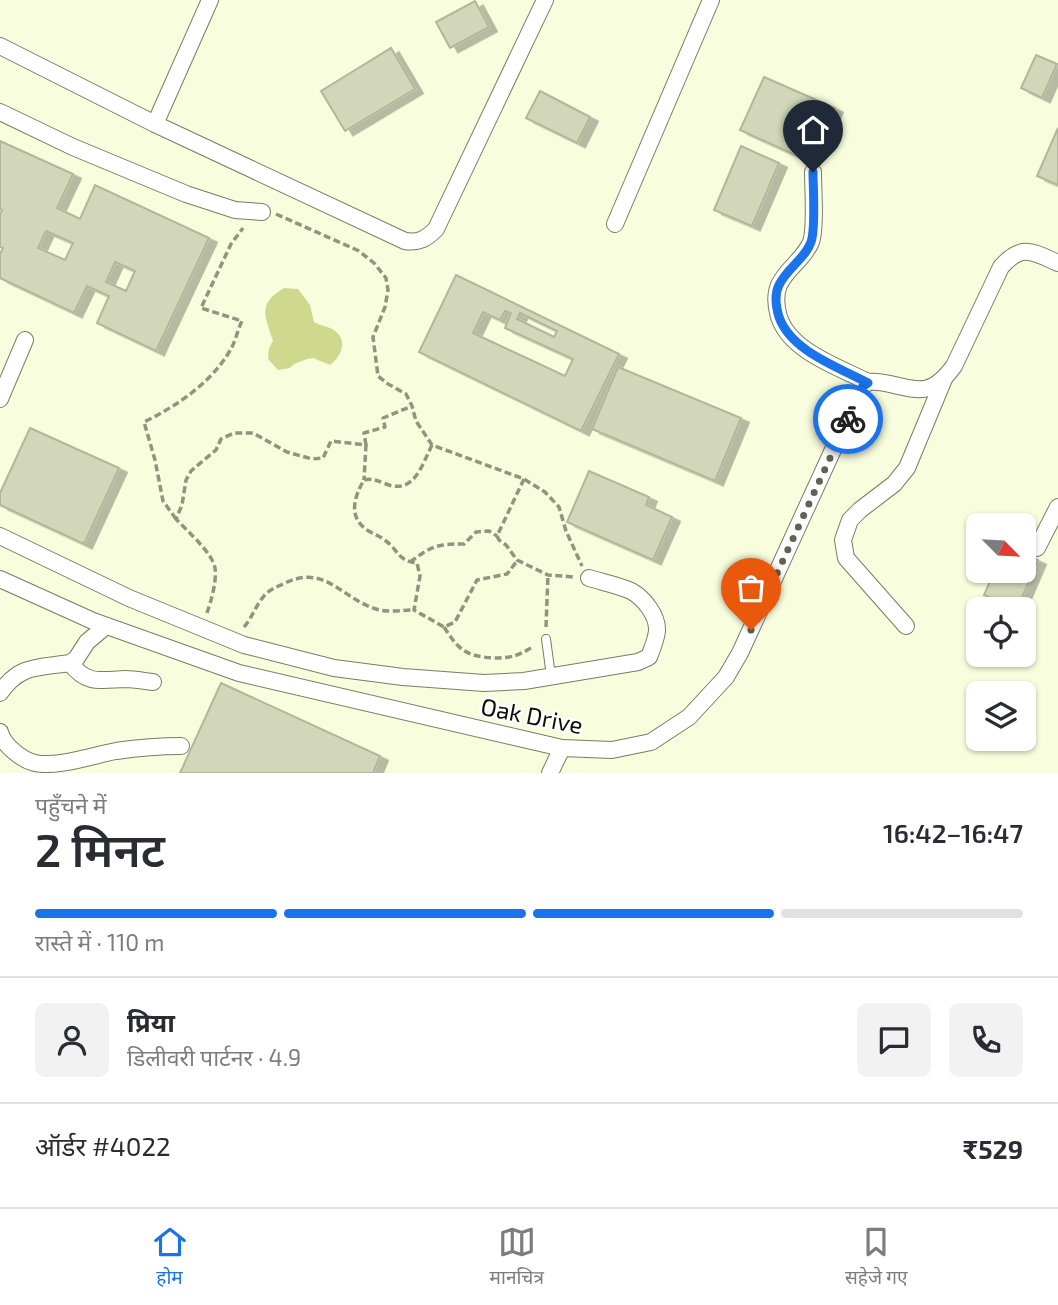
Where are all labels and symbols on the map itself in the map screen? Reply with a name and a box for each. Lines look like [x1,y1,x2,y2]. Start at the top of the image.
pin [783,100,843,172]
courier [813,384,883,454]
north arrow [966,513,1036,583]
pin [721,558,781,630]
street label: Oak Drive [478,691,586,739]

